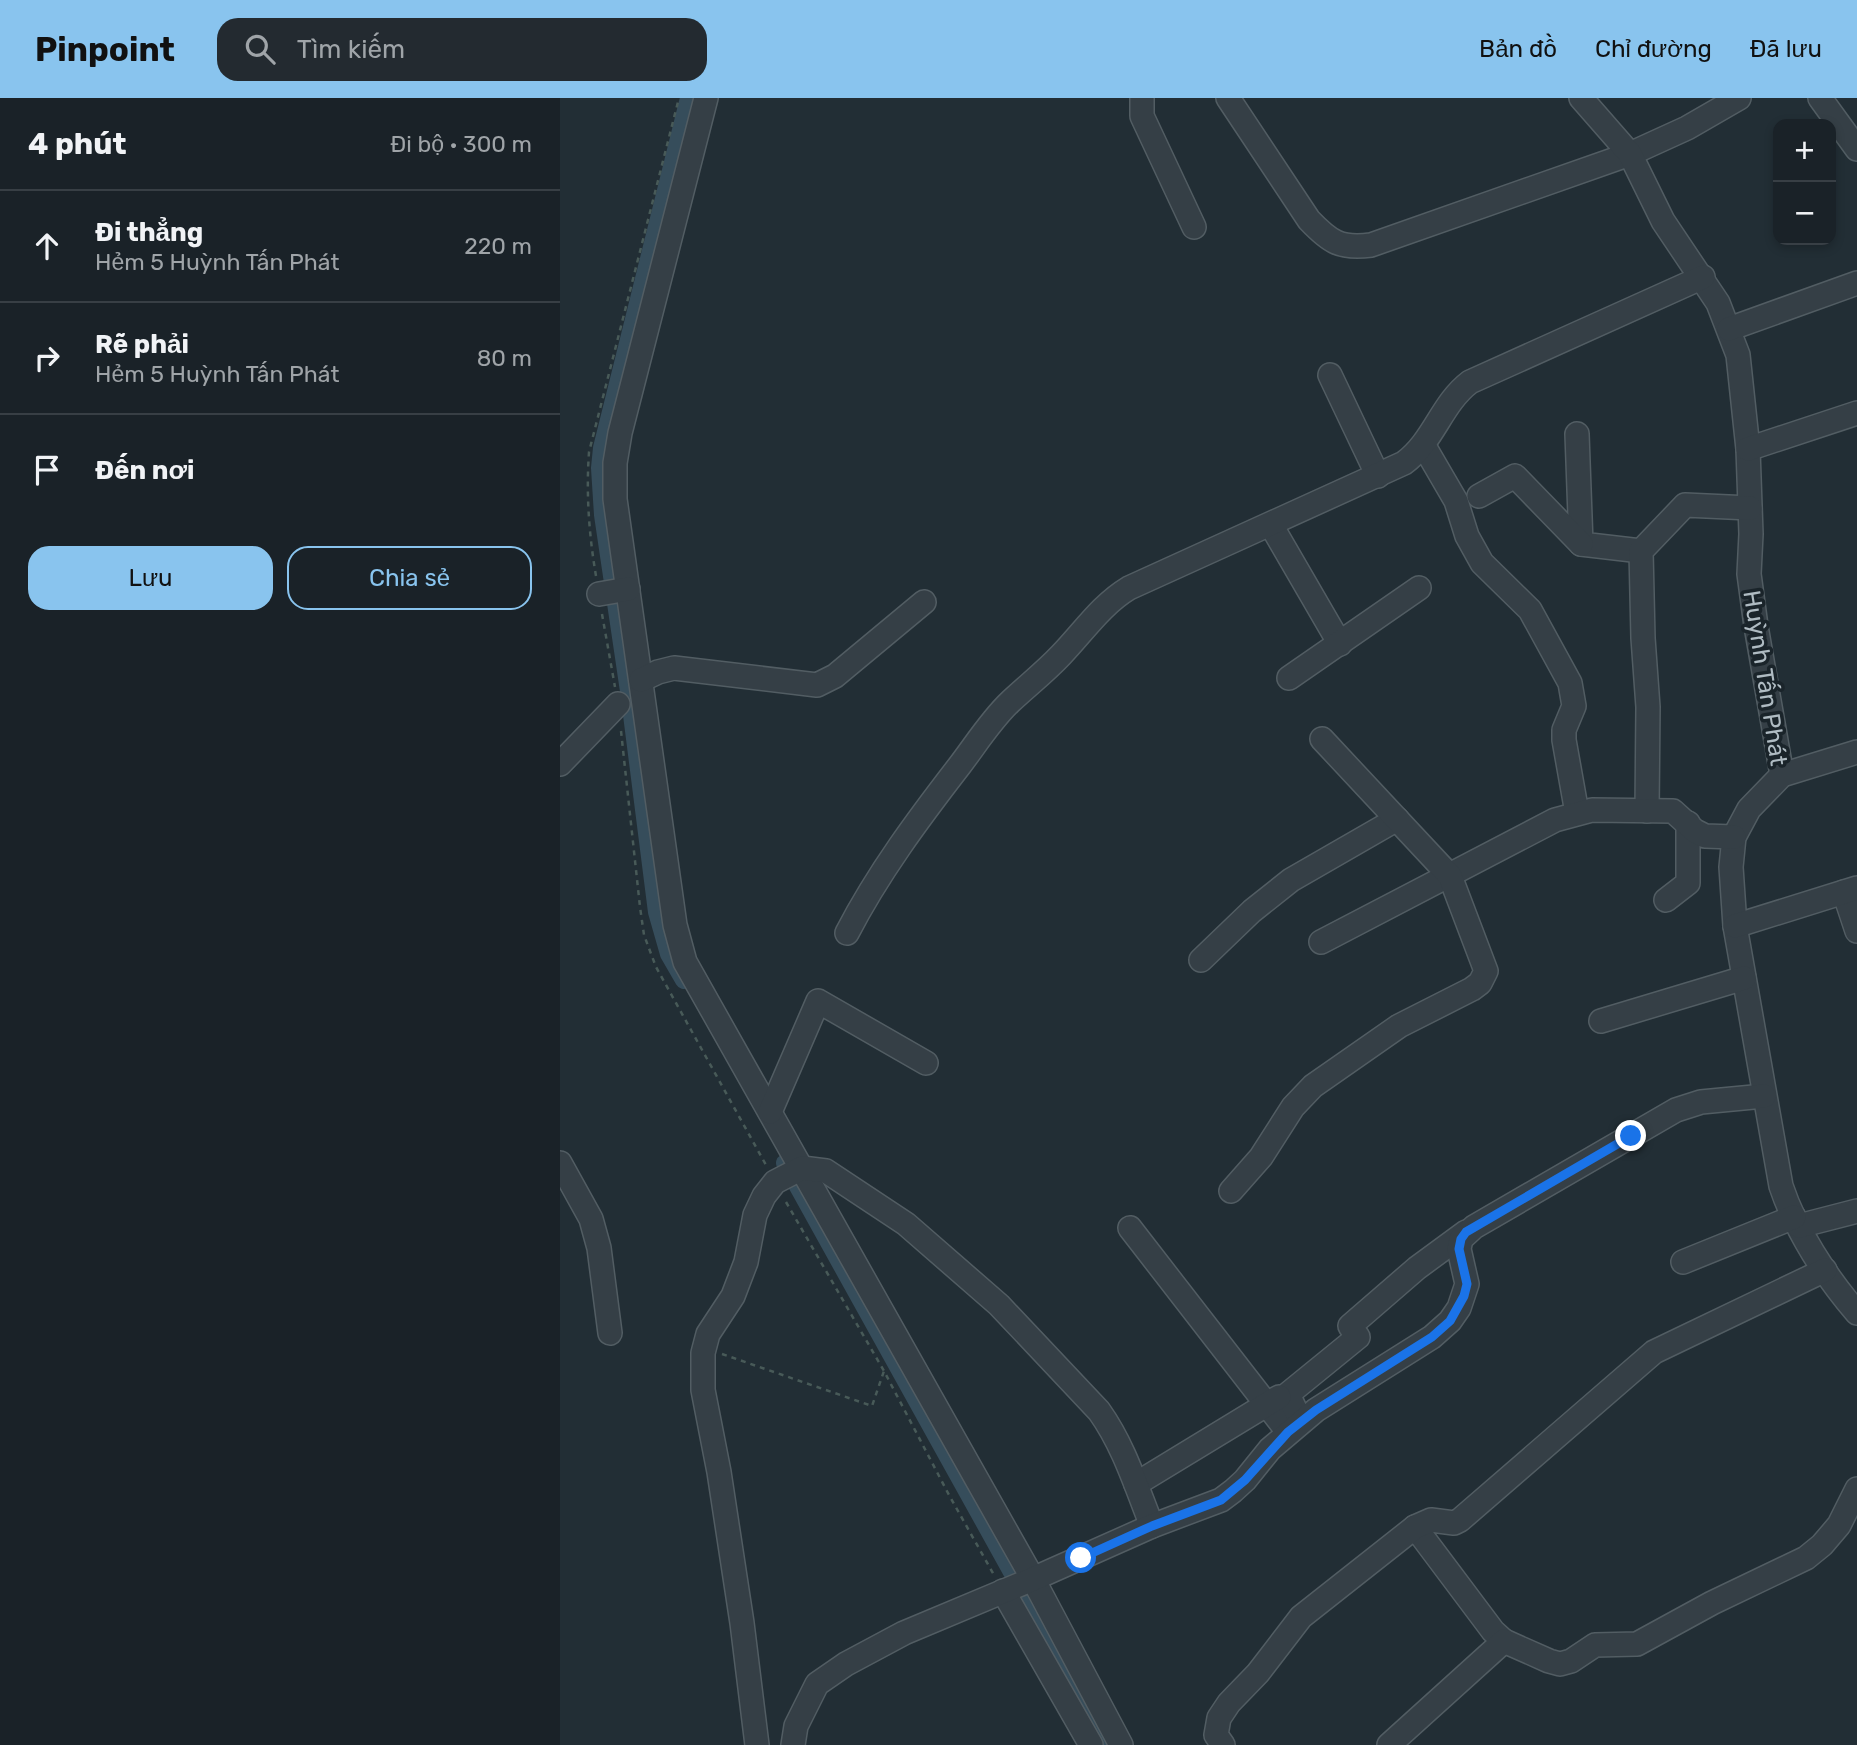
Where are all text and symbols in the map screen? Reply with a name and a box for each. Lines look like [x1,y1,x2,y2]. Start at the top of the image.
search box [217,18,707,81]
text: Pinpoint [35,30,175,69]
icon: search [241,30,279,68]
text: Tìm kiếm [297,34,405,65]
text: Bản đồ [1479,35,1557,63]
text: Chỉ đường [1595,35,1712,63]
text: Đã lưu [1750,35,1822,63]
map controls [1773,119,1836,245]
button: + [1773,119,1836,182]
text: 4 phút [28,126,127,162]
text: Đi bộ · 300 m [390,130,532,158]
button: − [1773,182,1836,245]
text: Đi thẳng [95,217,203,248]
icon: ahead [28,227,66,265]
text: 220 m [464,232,532,260]
text: Hẻm 5 Huỳnh Tấn Phát [95,248,339,276]
text: Rẽ phải [95,329,189,360]
icon: right [28,339,66,377]
text: 80 m [477,344,532,372]
text: Hẻm 5 Huỳnh Tấn Phát [95,360,339,388]
icon: arrive [28,451,66,489]
text: Đến nơi [95,455,194,486]
button: Lưu [28,546,273,610]
button: Chia sẻ [287,546,532,610]
street label: Huỳnh Tấn Phát [1737,588,1795,768]
route end [1615,1120,1646,1151]
route start [1065,1542,1096,1573]

